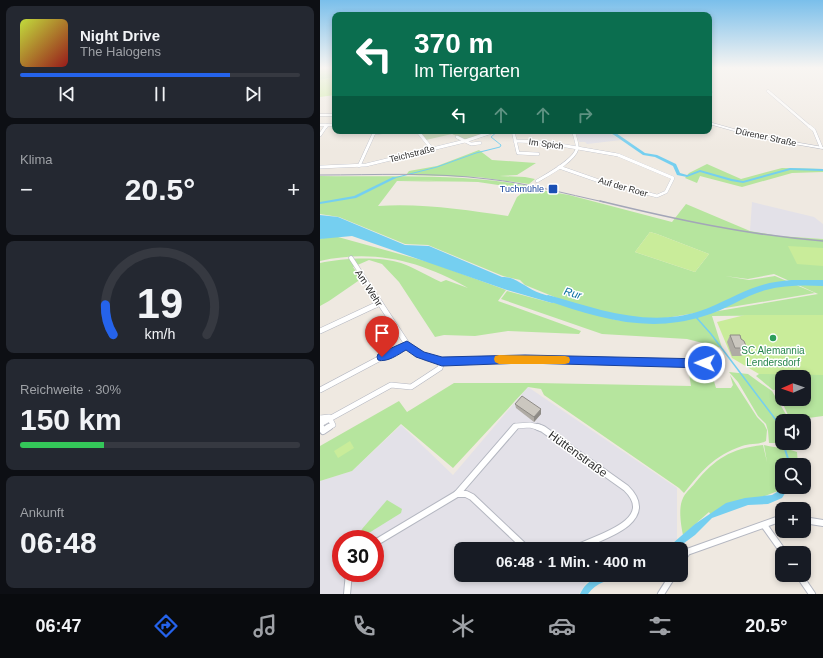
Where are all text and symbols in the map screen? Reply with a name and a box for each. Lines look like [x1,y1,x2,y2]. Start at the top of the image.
text: Night Drive [80,27,160,44]
icon: left [348,28,400,80]
text: 370 m [414,28,493,59]
text: The Halogens [80,44,161,59]
text: Im Tiergarten [414,61,520,81]
icon: previous [56,83,78,105]
icon: pause [149,83,171,105]
icon: next [242,83,264,105]
icon: left [448,104,470,126]
icon: ahead [490,104,512,126]
icon: ahead [532,104,554,126]
icon: right [574,104,596,126]
street label: Dürener Straße [735,126,797,148]
street label: Im Spich [528,137,564,151]
street label: Teichstraße [388,144,436,164]
text: Klima [20,152,53,167]
text: 20.5° [125,173,195,206]
street label: Auf der Roer [597,175,649,199]
text: − [20,177,33,202]
text: + [287,177,300,202]
marker: Tuchmühle [547,183,559,195]
place label: Tuchmühle [500,184,544,194]
street label: Am Wehr [353,268,385,309]
text: 19 [137,280,183,327]
water label: Rur [563,285,585,302]
pin [365,316,399,357]
icon: arrive [371,322,393,344]
text: km/h [145,326,176,342]
marker: SC Alemannia Lendersdorf [768,333,778,343]
position arrow [684,342,726,384]
place label: SC Alemannia Lendersdorf [741,345,805,368]
north arrow [775,370,811,406]
map controls [775,370,811,582]
text: Reichweite · 30% [20,382,121,397]
text: 150 km [20,403,122,436]
button: sound [775,414,811,450]
street label: Hüttenstraße [546,428,610,480]
button: search [775,458,811,494]
button: + [775,502,811,538]
text: Ankunft [20,505,64,520]
text: 06:48 [20,526,97,559]
speed limit sign: 30 [332,530,384,582]
button: − [775,546,811,582]
text: 06:48 · 1 Min. · 400 m [496,553,646,570]
icon: directions [152,612,180,640]
icon: music [251,612,279,640]
icon: phone [350,612,378,640]
icon: climate [449,612,477,640]
icon: car [548,612,576,640]
icon: filters [646,612,674,640]
text: 06:47 [35,616,81,636]
text: 20.5° [745,616,787,636]

